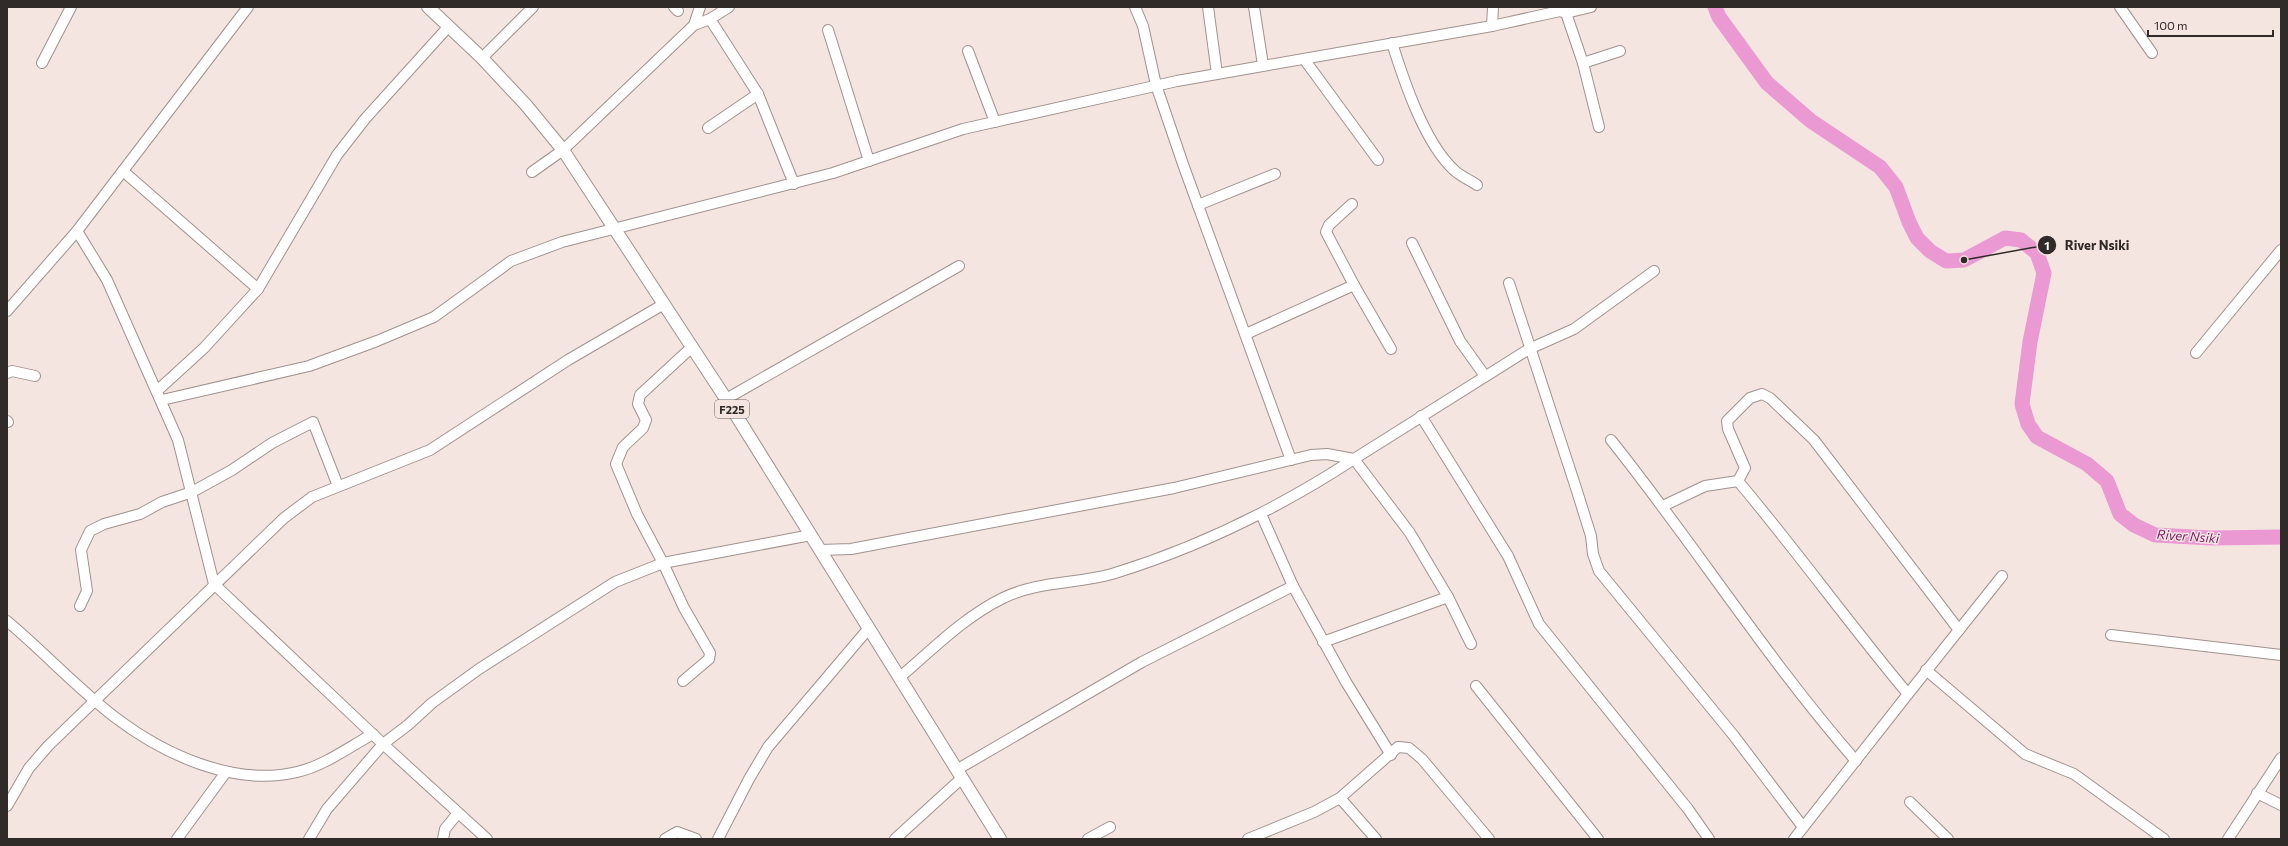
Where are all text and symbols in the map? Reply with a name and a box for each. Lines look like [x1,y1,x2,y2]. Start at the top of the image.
scale bar [2148,12,2273,38]
text: 100 m [2154,18,2188,32]
callout: River Nsiki [2037,233,2138,258]
text: River Nsiki [2065,237,2129,253]
text: 1 [2044,238,2050,252]
road number: F225 [715,400,749,418]
water label: River Nsiki [2156,526,2220,546]

